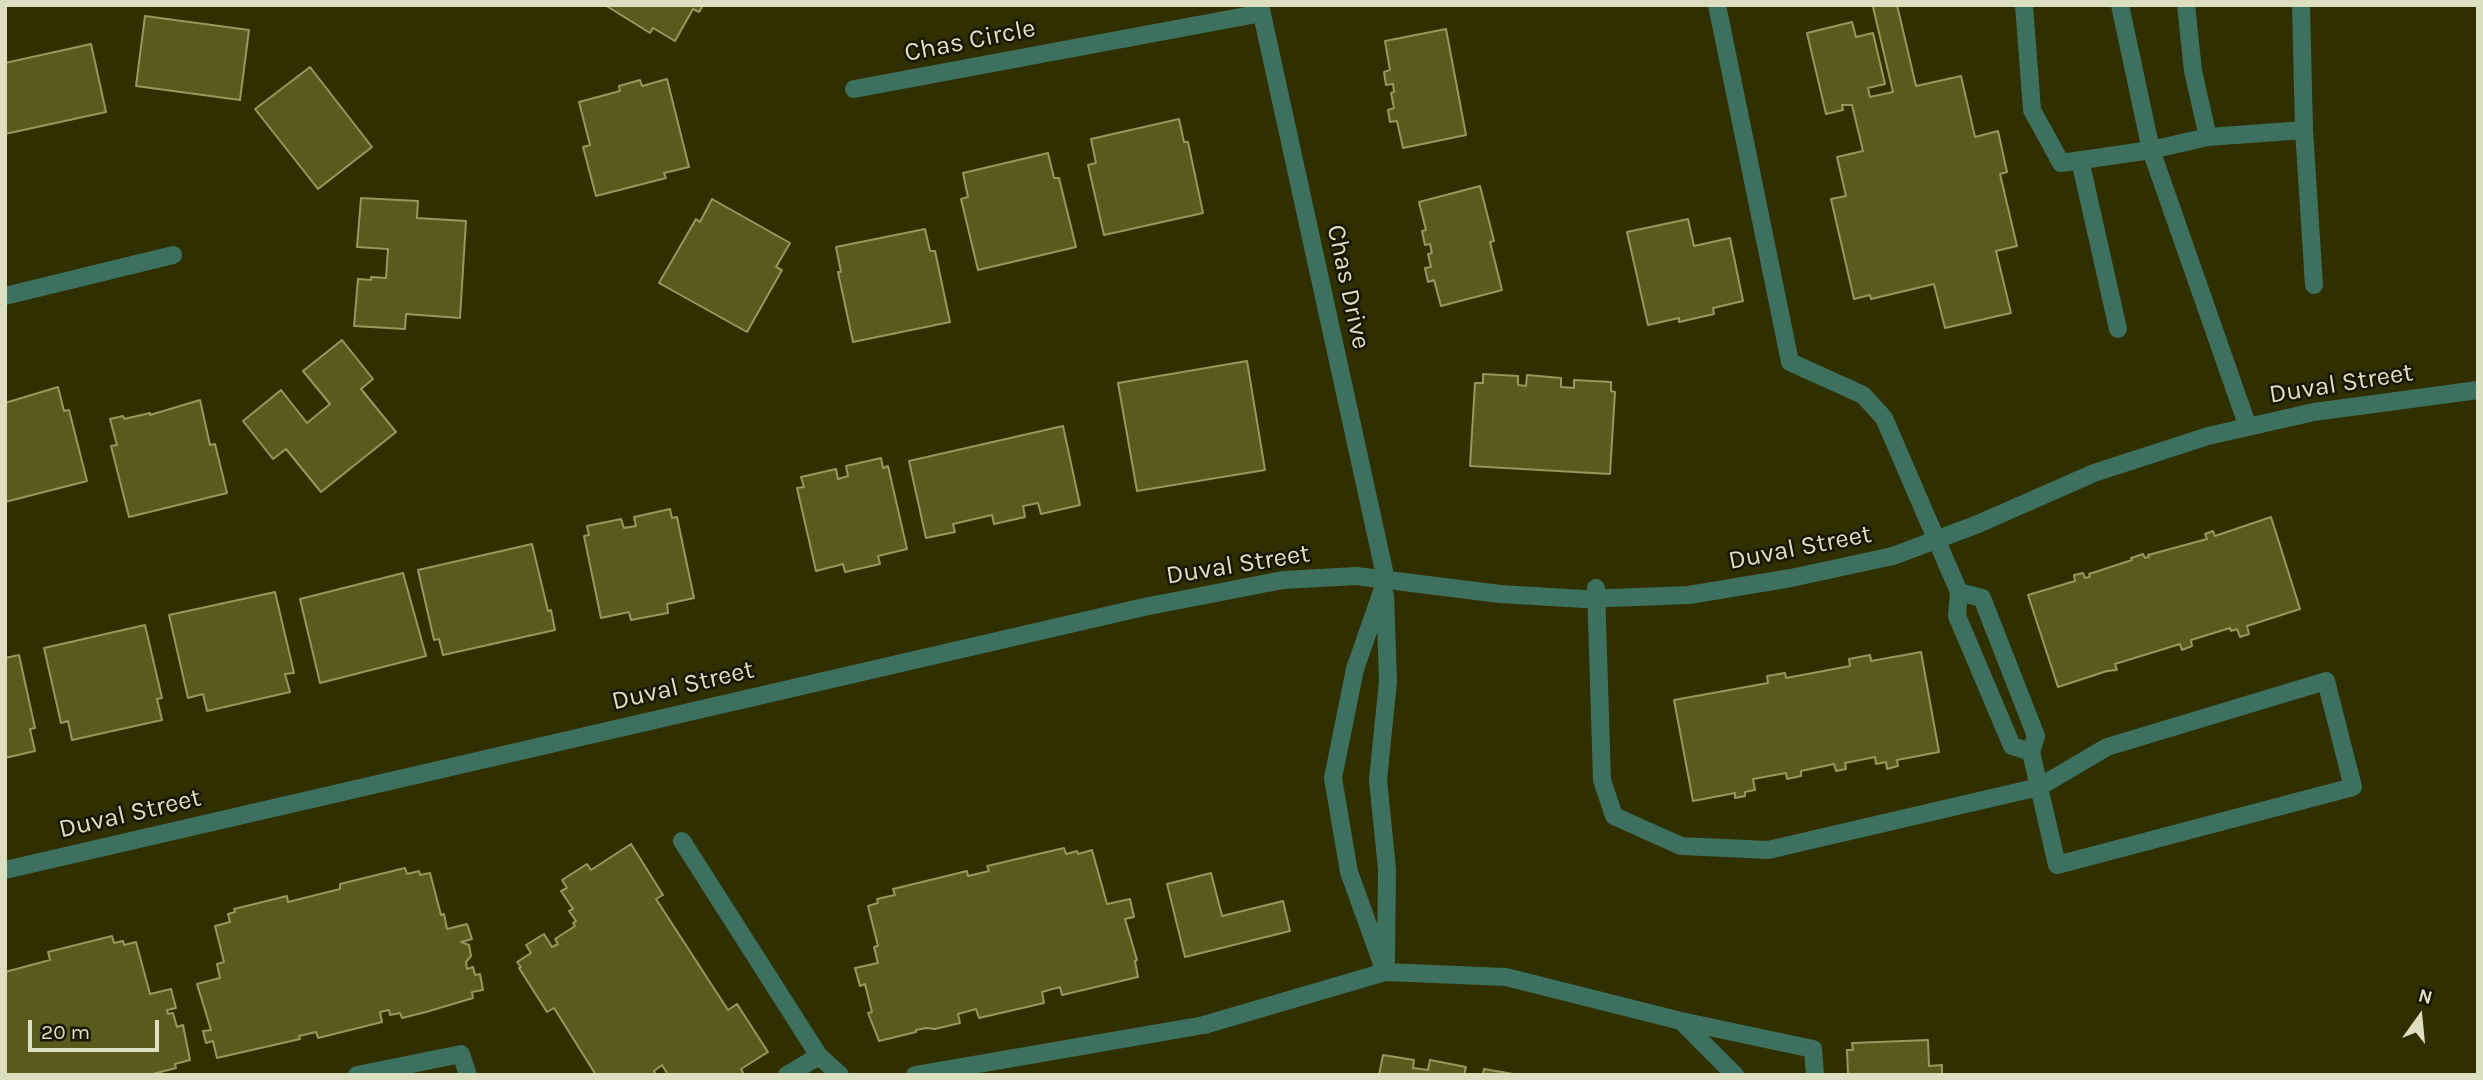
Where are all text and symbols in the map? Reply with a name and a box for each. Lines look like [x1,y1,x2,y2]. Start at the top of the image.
street label: Chas Circle [902,13,1038,69]
street label: Chas Drive [1320,222,1376,352]
street label: Duval Street [2267,357,2415,411]
street label: Duval Street [1726,519,1874,577]
street label: Duval Street [1164,538,1312,592]
street label: Duval Street [609,654,757,718]
street label: Duval Street [56,782,204,846]
north arrow [2385,982,2455,1052]
text: N [2416,984,2435,1009]
scale bar [32,1006,163,1050]
text: 20 m [41,1020,90,1044]

